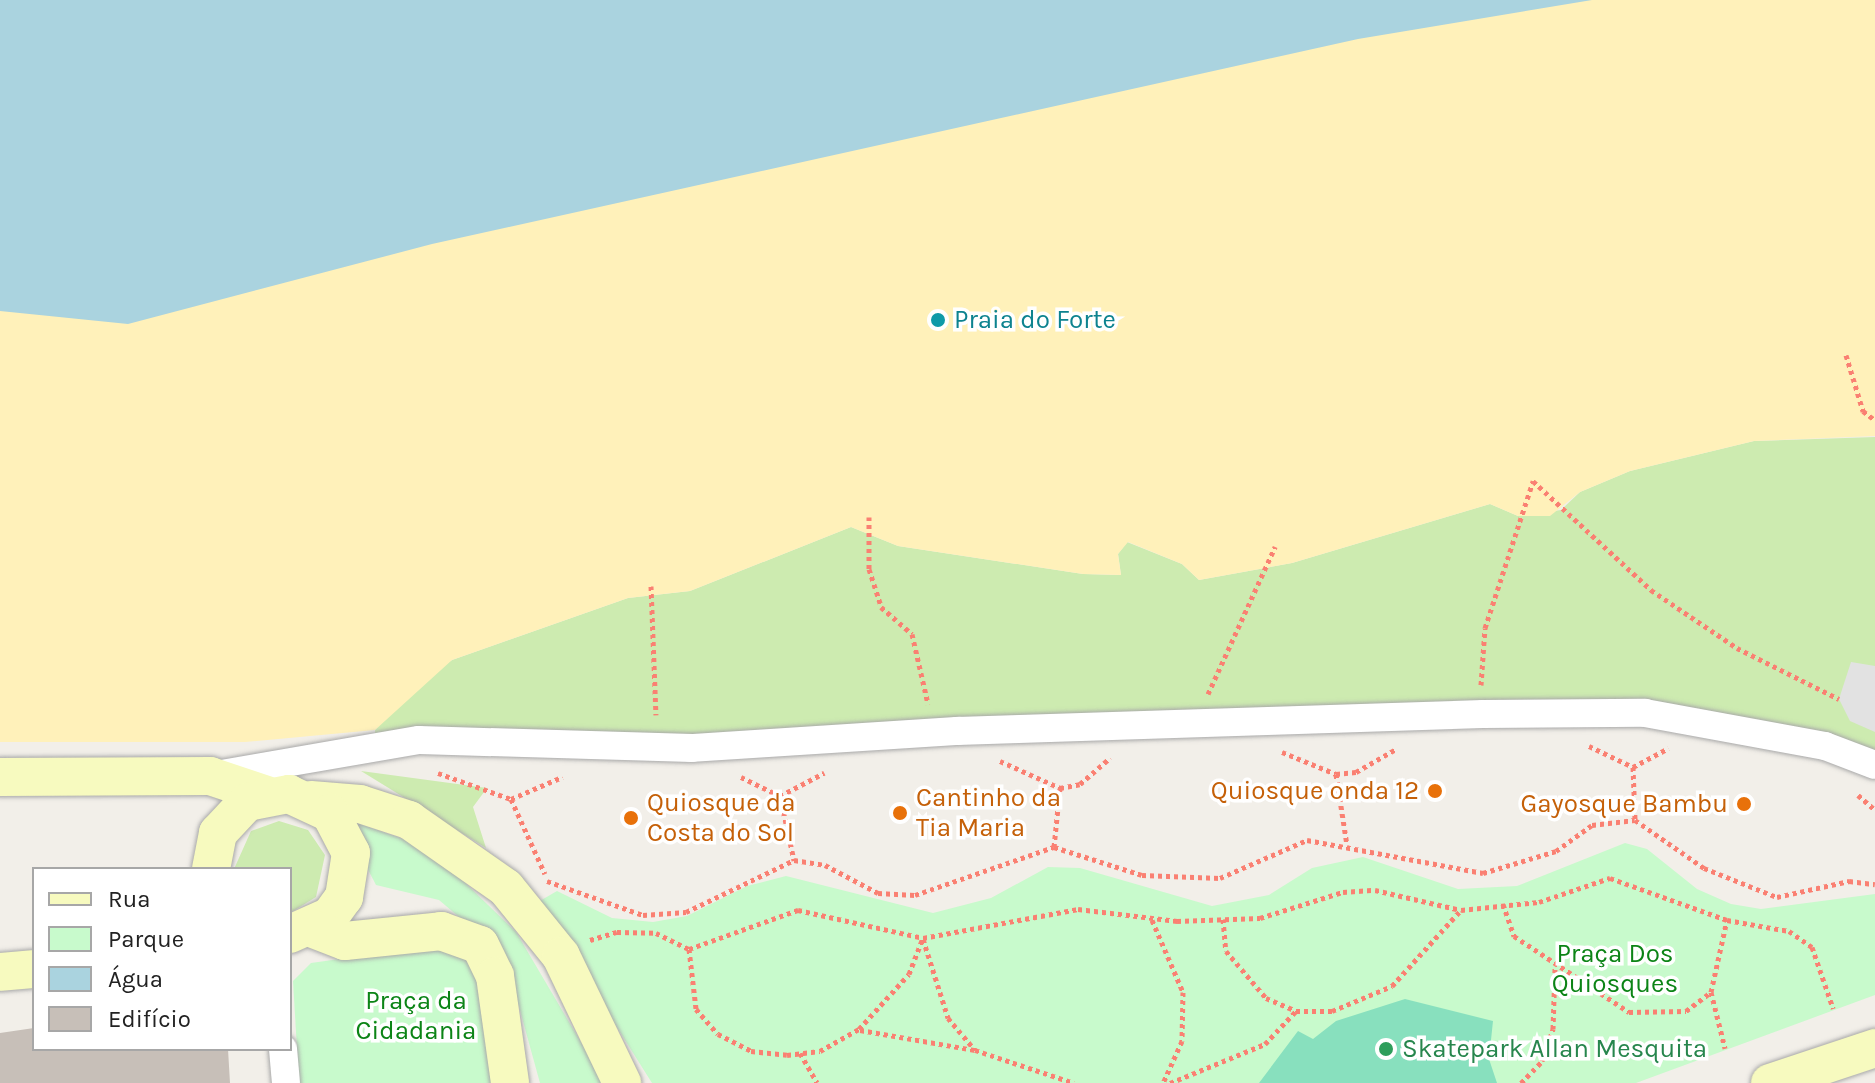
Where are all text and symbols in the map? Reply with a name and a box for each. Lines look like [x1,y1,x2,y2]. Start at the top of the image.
place label: Praia do Forte [954,304,1116,336]
marker: Praia do Forte [929,311,947,329]
place label: Quiosque onda 12 [1211,775,1419,807]
place label: Cantinho da Tia Maria [916,782,1061,844]
marker: Quiosque onda 12 [1426,782,1444,800]
place label: Quiosque da Costa do Sol [647,787,795,848]
place label: Gayosque Bambu [1521,788,1728,820]
marker: Gayosque Bambu [1735,795,1753,813]
marker: Cantinho da Tia Maria [891,804,909,822]
marker: Quiosque da Costa do Sol [622,809,640,827]
legend [32,867,292,1051]
text: Rua [108,885,150,913]
text: Parque [108,925,184,953]
park label: Praça Dos Quiosques [1552,938,1678,1000]
text: Água [108,965,163,993]
park label: Praça da Cidadania [356,985,476,1046]
text: Edifício [108,1005,191,1033]
place label: Skatepark Allan Mesquita [1402,1033,1707,1065]
marker: Skatepark Allan Mesquita [1377,1040,1395,1058]

